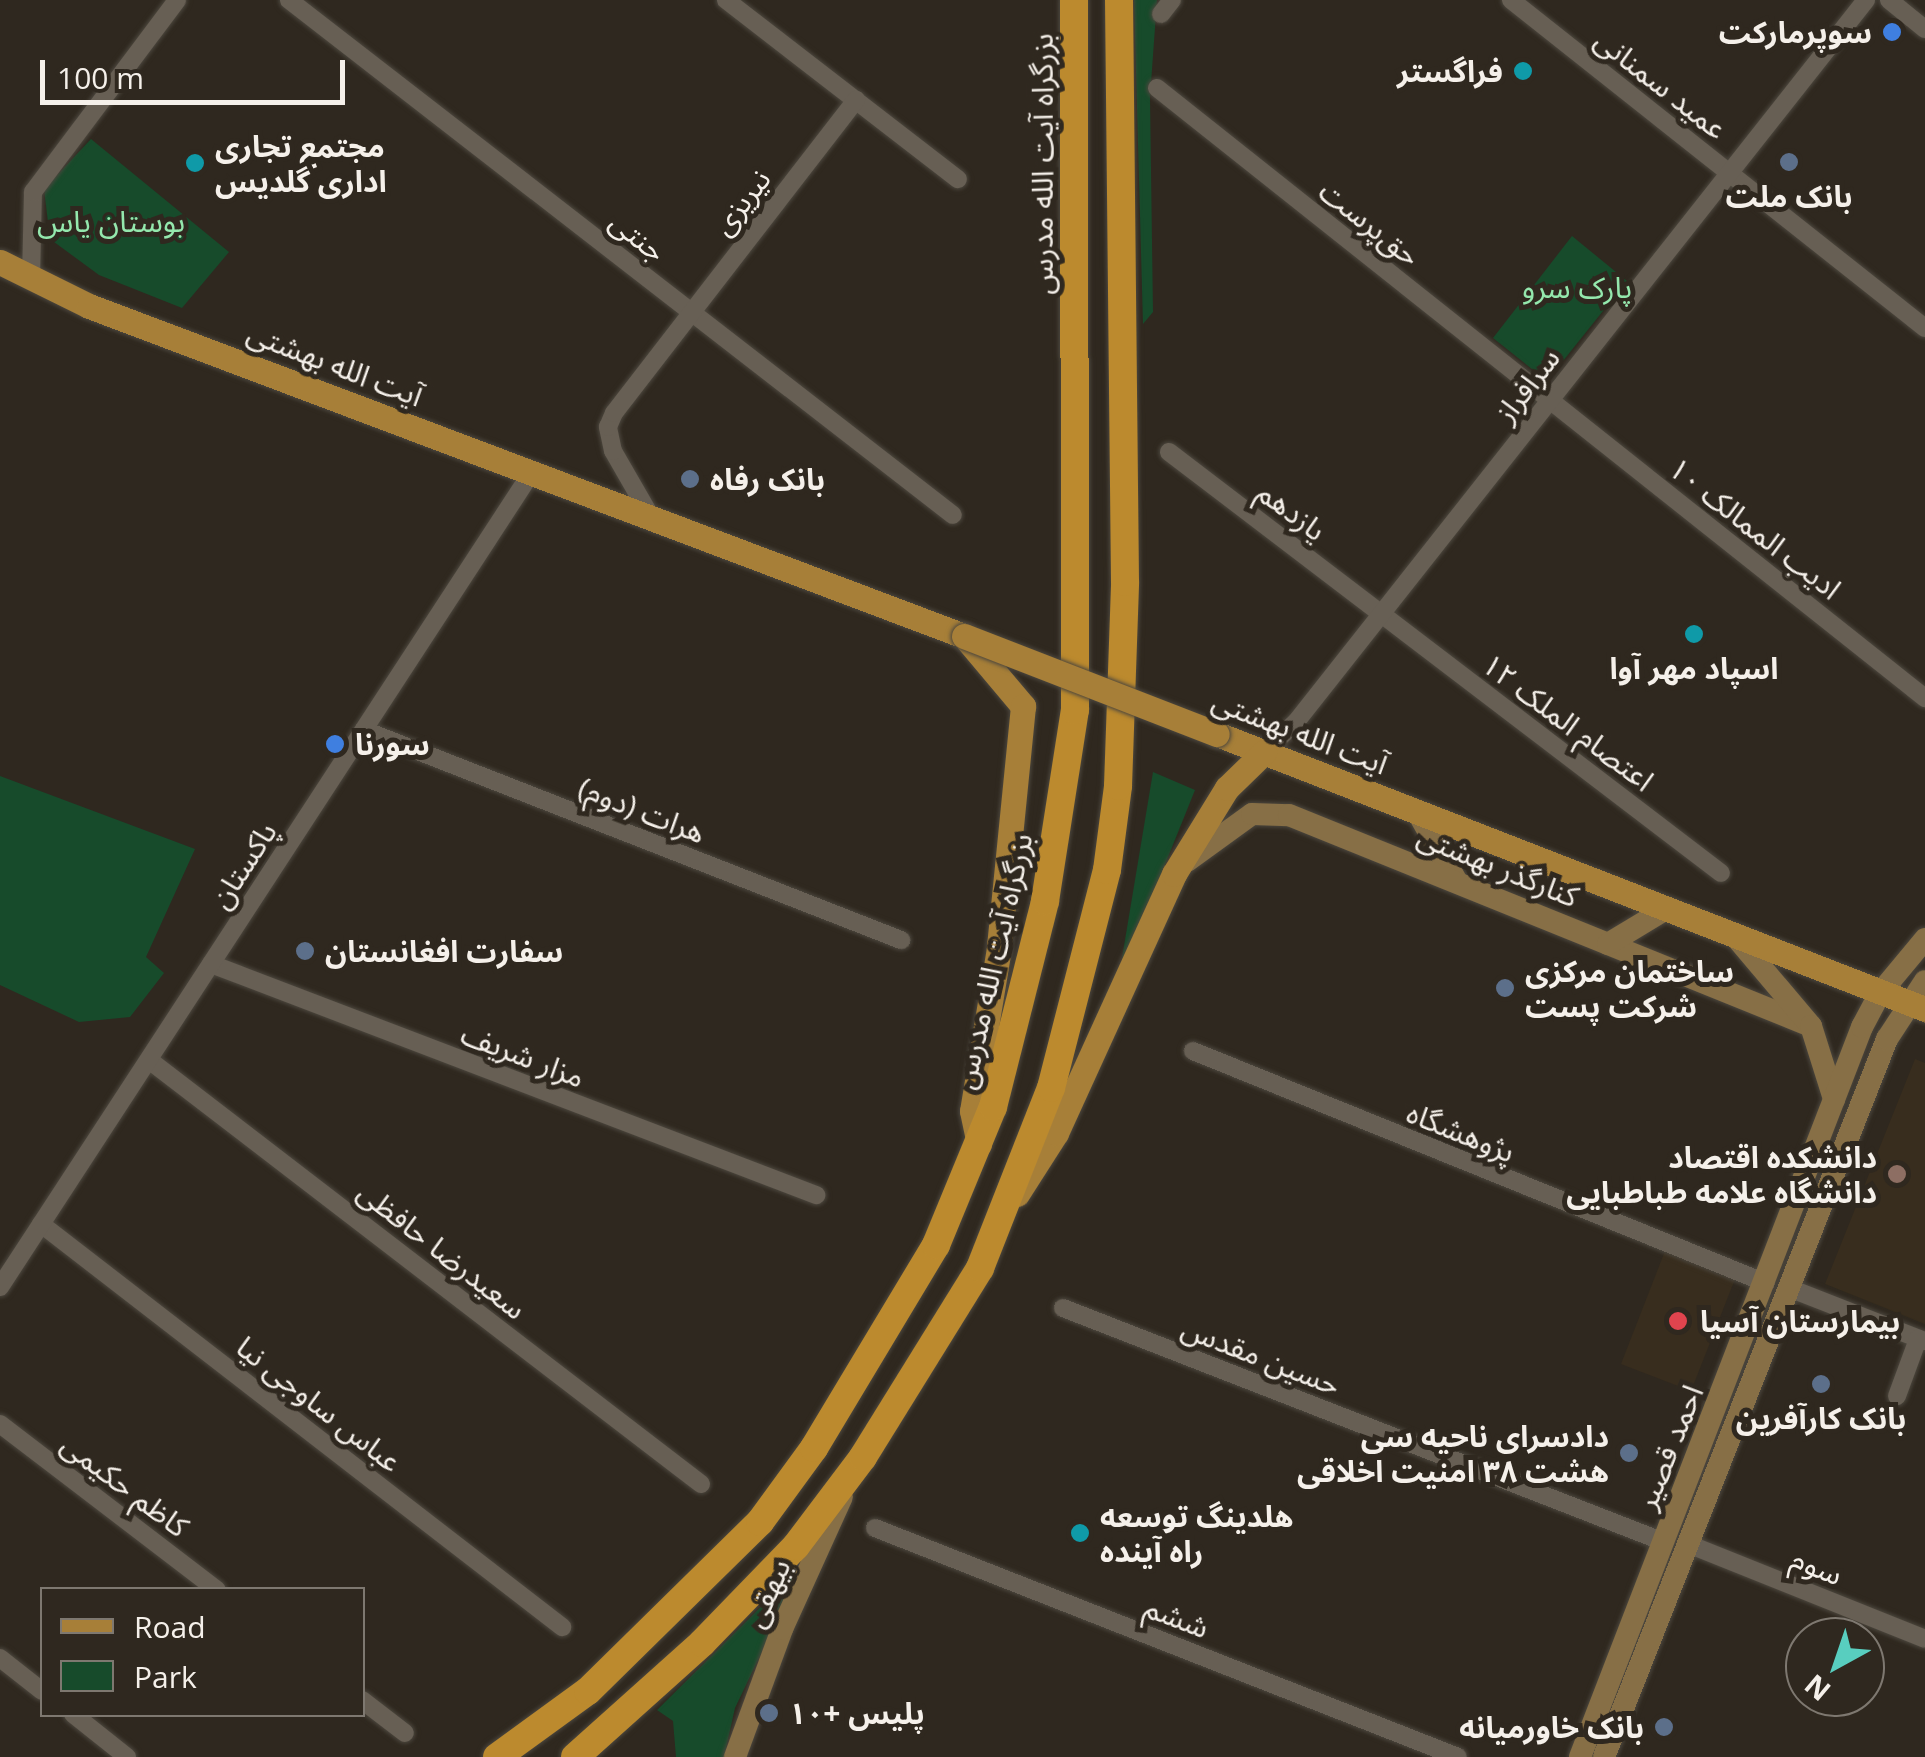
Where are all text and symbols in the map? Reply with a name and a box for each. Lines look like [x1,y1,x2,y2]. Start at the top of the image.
place label: سوپرمارکت [1719,14,1872,50]
street label: عمید سمنانی [1588,21,1734,147]
marker: سوپرمارکت [1881,21,1903,43]
street label: بزرگراه آیت الله مدرس [1024,33,1060,295]
scale bar [45,40,350,102]
place label: فراگستر [1397,53,1503,89]
text: 100 m [57,57,144,98]
marker: فراگستر [1512,60,1534,82]
place label: مجتمع تجاری اداری گلدیس [215,128,387,198]
marker: بانک ملت [1778,151,1800,173]
marker: مجتمع تجاری اداری گلدیس [184,152,206,174]
street label: نیریزی [704,162,778,242]
street label: حق‌پرست [1312,172,1428,274]
place label: بانک ملت [1726,178,1852,214]
park label: بوستان یاس [37,203,185,239]
street label: جنتی [603,203,673,269]
park label: پارک سرو [1522,269,1632,305]
street label: آیت الله بهشتی [242,314,428,414]
street label: سرافراز [1487,341,1567,429]
street label: ادیب الممالک ۱۰ [1662,450,1848,606]
place label: بانک رفاه [710,461,825,497]
marker: بانک رفاه [679,468,701,490]
street label: یازدهم [1251,474,1333,548]
marker: اسپاد مهر آوا [1683,623,1705,645]
street label: اعتصام الملک ۱۲ [1475,646,1661,798]
place label: اسپاد مهر آوا [1610,650,1778,686]
street label: آیت الله بهشتی [1207,682,1393,782]
place label: سورنا [355,726,430,762]
marker: سورنا [324,733,346,755]
street label: هرات (دوم) [573,769,711,851]
street label: پاکستان [202,815,284,915]
street label: کنارگذر بهشتی [1412,817,1584,915]
street label: بزرگراه آیت الله مدرس [946,830,1040,1092]
place label: سفارت افغانستان [325,933,563,969]
marker: سفارت افغانستان [294,940,316,962]
place label: ساختمان مرکزی شرکت پست [1525,953,1734,1024]
marker: ساختمان مرکزی شرکت پست [1494,977,1516,999]
street label: مزار شریف [456,1015,590,1095]
street label: پژوهشگاه [1402,1094,1520,1170]
place label: دانشکده اقتصاد دانشگاه علامه طباطبایی [1566,1139,1877,1210]
marker: دانشکده اقتصاد دانشگاه علامه طباطبایی [1886,1163,1908,1185]
street label: سعیدرضا حافظی [351,1173,533,1327]
place label: بیمارستان آسیا [1700,1303,1900,1339]
marker: بیمارستان آسیا [1665,1308,1691,1334]
street label: حسین مقدس [1177,1309,1345,1403]
street label: عباس ساوجی نیا [229,1328,409,1480]
marker: بانک کارآفرین [1810,1373,1832,1395]
street label: احمد قصیر [1628,1380,1710,1514]
place label: بانک کارآفرین [1736,1400,1906,1436]
place label: دادسرای ناحیه سی هشت ۳۸ امنیت اخلاقی [1297,1418,1609,1488]
street label: کاظم حکیمی [54,1426,196,1544]
marker: دادسرای ناحیه سی هشت ۳۸ امنیت اخلاقی [1618,1442,1640,1464]
place label: هلدینگ توسعه راه آینده [1100,1498,1294,1568]
marker: هلدینگ توسعه راه آینده [1069,1522,1091,1544]
street label: سوم [1786,1540,1848,1592]
street label: بیهقی [736,1553,798,1633]
legend [40,1587,365,1717]
street label: ششم [1140,1588,1214,1646]
text: Road [134,1606,206,1647]
north arrow [1785,1617,1885,1717]
text: Park [134,1656,197,1697]
text: N [1796,1667,1838,1710]
place label: پلیس +۱٠ [789,1695,925,1731]
marker: پلیس +۱٠ [758,1702,780,1724]
place label: بانک خاورمیانه [1459,1709,1644,1745]
marker: بانک خاورمیانه [1653,1716,1675,1738]

